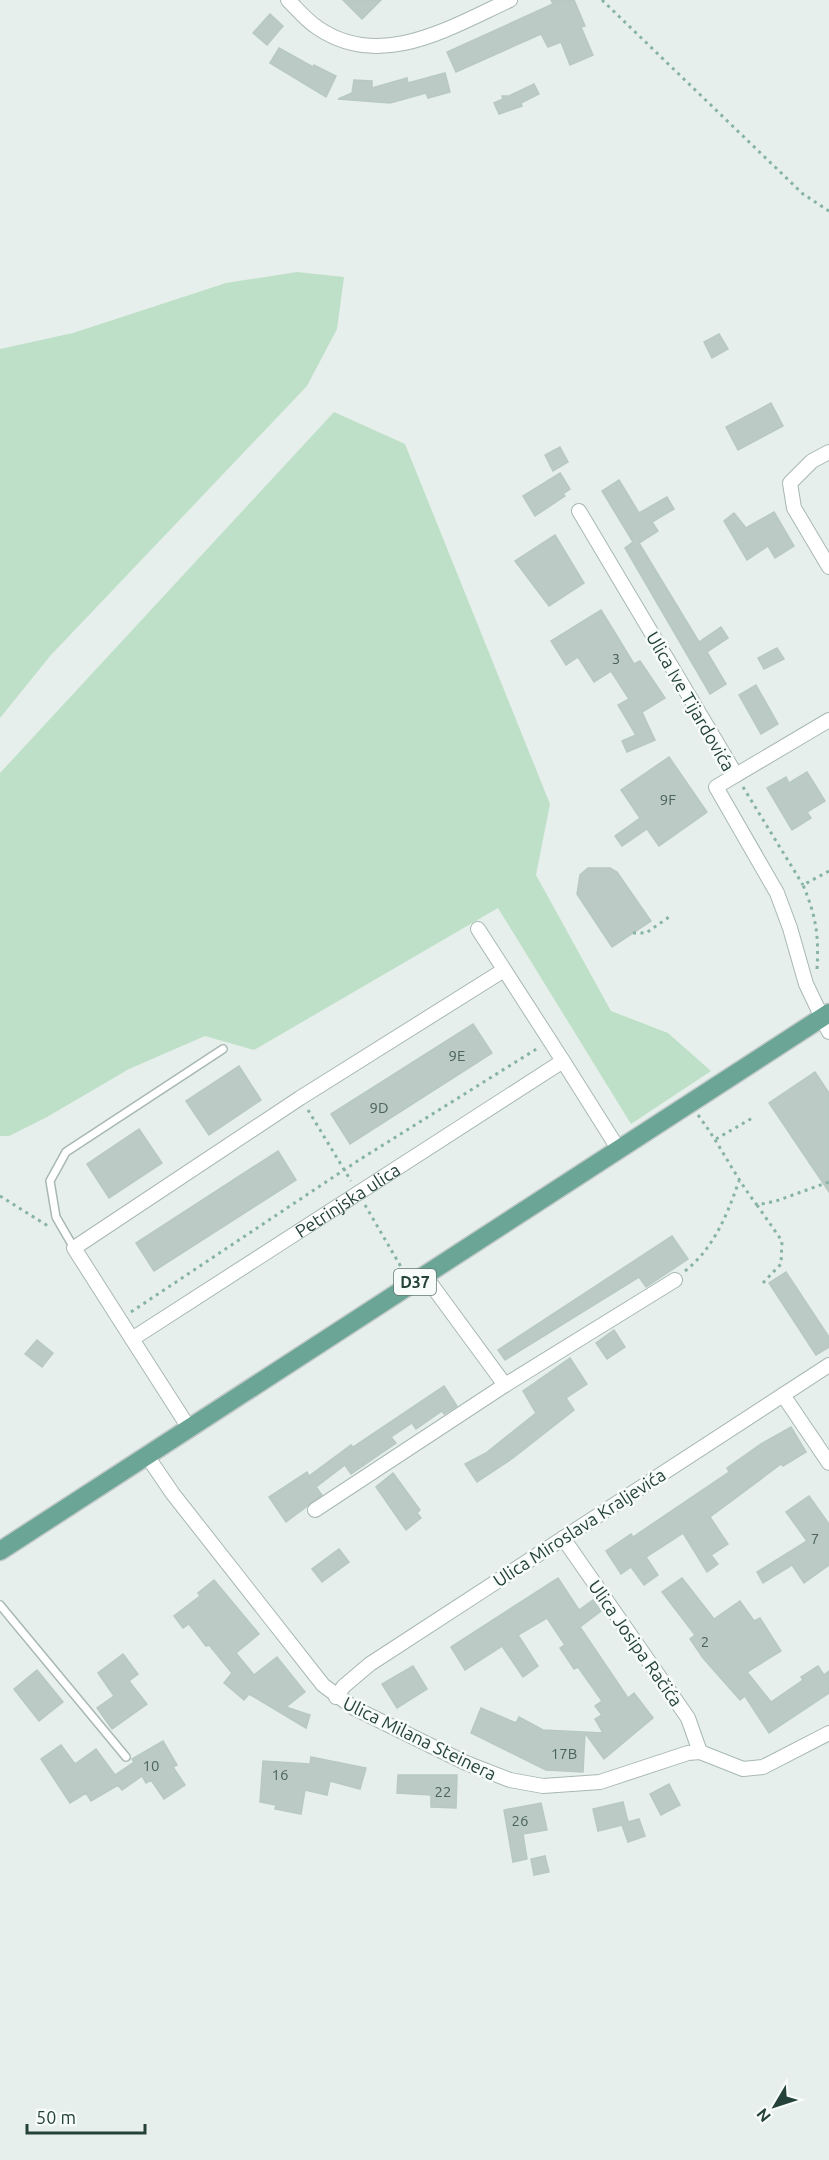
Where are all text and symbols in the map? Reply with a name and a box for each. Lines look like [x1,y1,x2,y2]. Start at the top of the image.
street label: Ulica Ive Tijardovića [643,628,739,774]
house number: 3 [612,650,620,667]
house number: 9F [660,791,676,808]
house number: 9E [449,1047,465,1064]
house number: 9D [369,1099,389,1116]
street label: Petrinjska ulica [291,1159,403,1241]
road number: D37 [394,1269,436,1295]
street label: Ulica Miroslava Kraljevića [489,1464,669,1590]
house number: 7 [811,1530,819,1547]
street label: Ulica Josipa Račića [585,1576,687,1710]
house number: 2 [701,1633,709,1650]
street label: Ulica Milana Steinera [340,1692,500,1784]
house number: 17B [551,1745,577,1762]
house number: 10 [143,1757,159,1774]
house number: 16 [272,1766,288,1783]
house number: 22 [435,1783,451,1800]
house number: 26 [512,1812,528,1829]
north arrow [745,2076,805,2136]
scale bar [27,2097,146,2135]
text: N [753,2105,774,2126]
text: 50 m [36,2107,76,2127]

